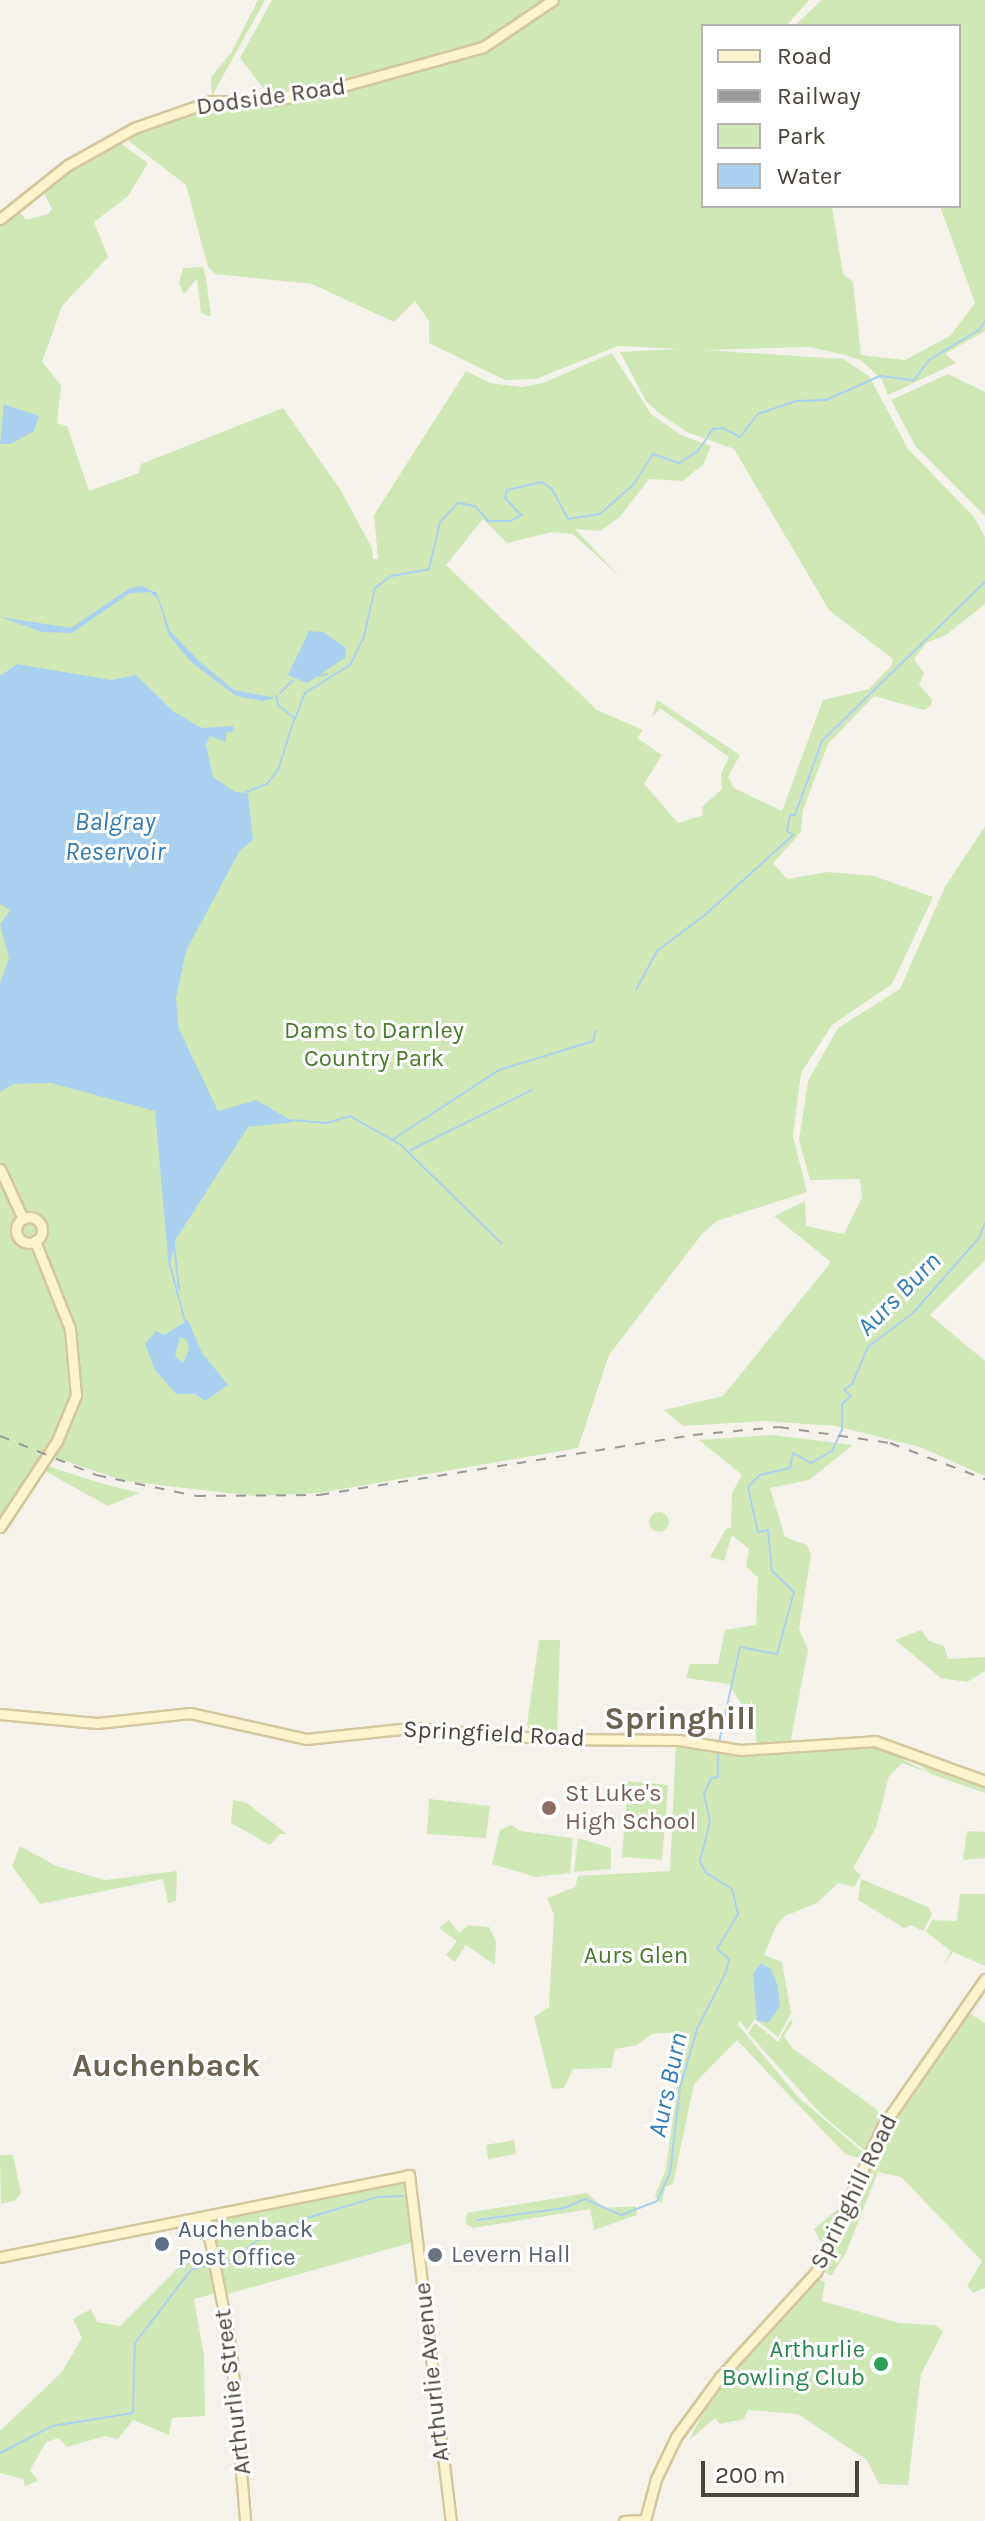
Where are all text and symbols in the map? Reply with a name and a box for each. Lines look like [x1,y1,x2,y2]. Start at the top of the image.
legend [701,24,961,208]
text: Road [777,42,832,70]
street label: Dodside Road [195,72,347,122]
text: Railway [777,82,861,110]
text: Park [777,122,826,150]
text: Water [777,162,841,190]
water label: Balgray Reservoir [65,806,165,868]
park label: Dams to Darnley Country Park [284,1017,464,1073]
water label: Aurs Burn [850,1245,948,1343]
district label: Springhill [604,1700,756,1738]
street label: Springfield Road [402,1715,586,1753]
place label: St Luke's High School [565,1780,696,1836]
marker: St Luke's High School [540,1799,558,1817]
park label: Aurs Glen [584,1942,688,1970]
water label: Aurs Burn [642,2030,694,2140]
district label: Auchenback [72,2047,260,2085]
street label: Springhill Road [804,2110,904,2274]
place label: Auchenback Post Office [178,2216,313,2272]
marker: Auchenback Post Office [153,2235,171,2253]
place label: Levern Hall [451,2241,570,2269]
marker: Levern Hall [426,2246,444,2264]
street label: Arthurlie Avenue [408,2281,456,2463]
street label: Arthurlie Street [209,2307,257,2477]
place label: Arthurlie Bowling Club [722,2336,865,2392]
marker: Arthurlie Bowling Club [872,2355,890,2373]
scale bar [705,2445,863,2495]
text: 200 m [715,2461,786,2489]

